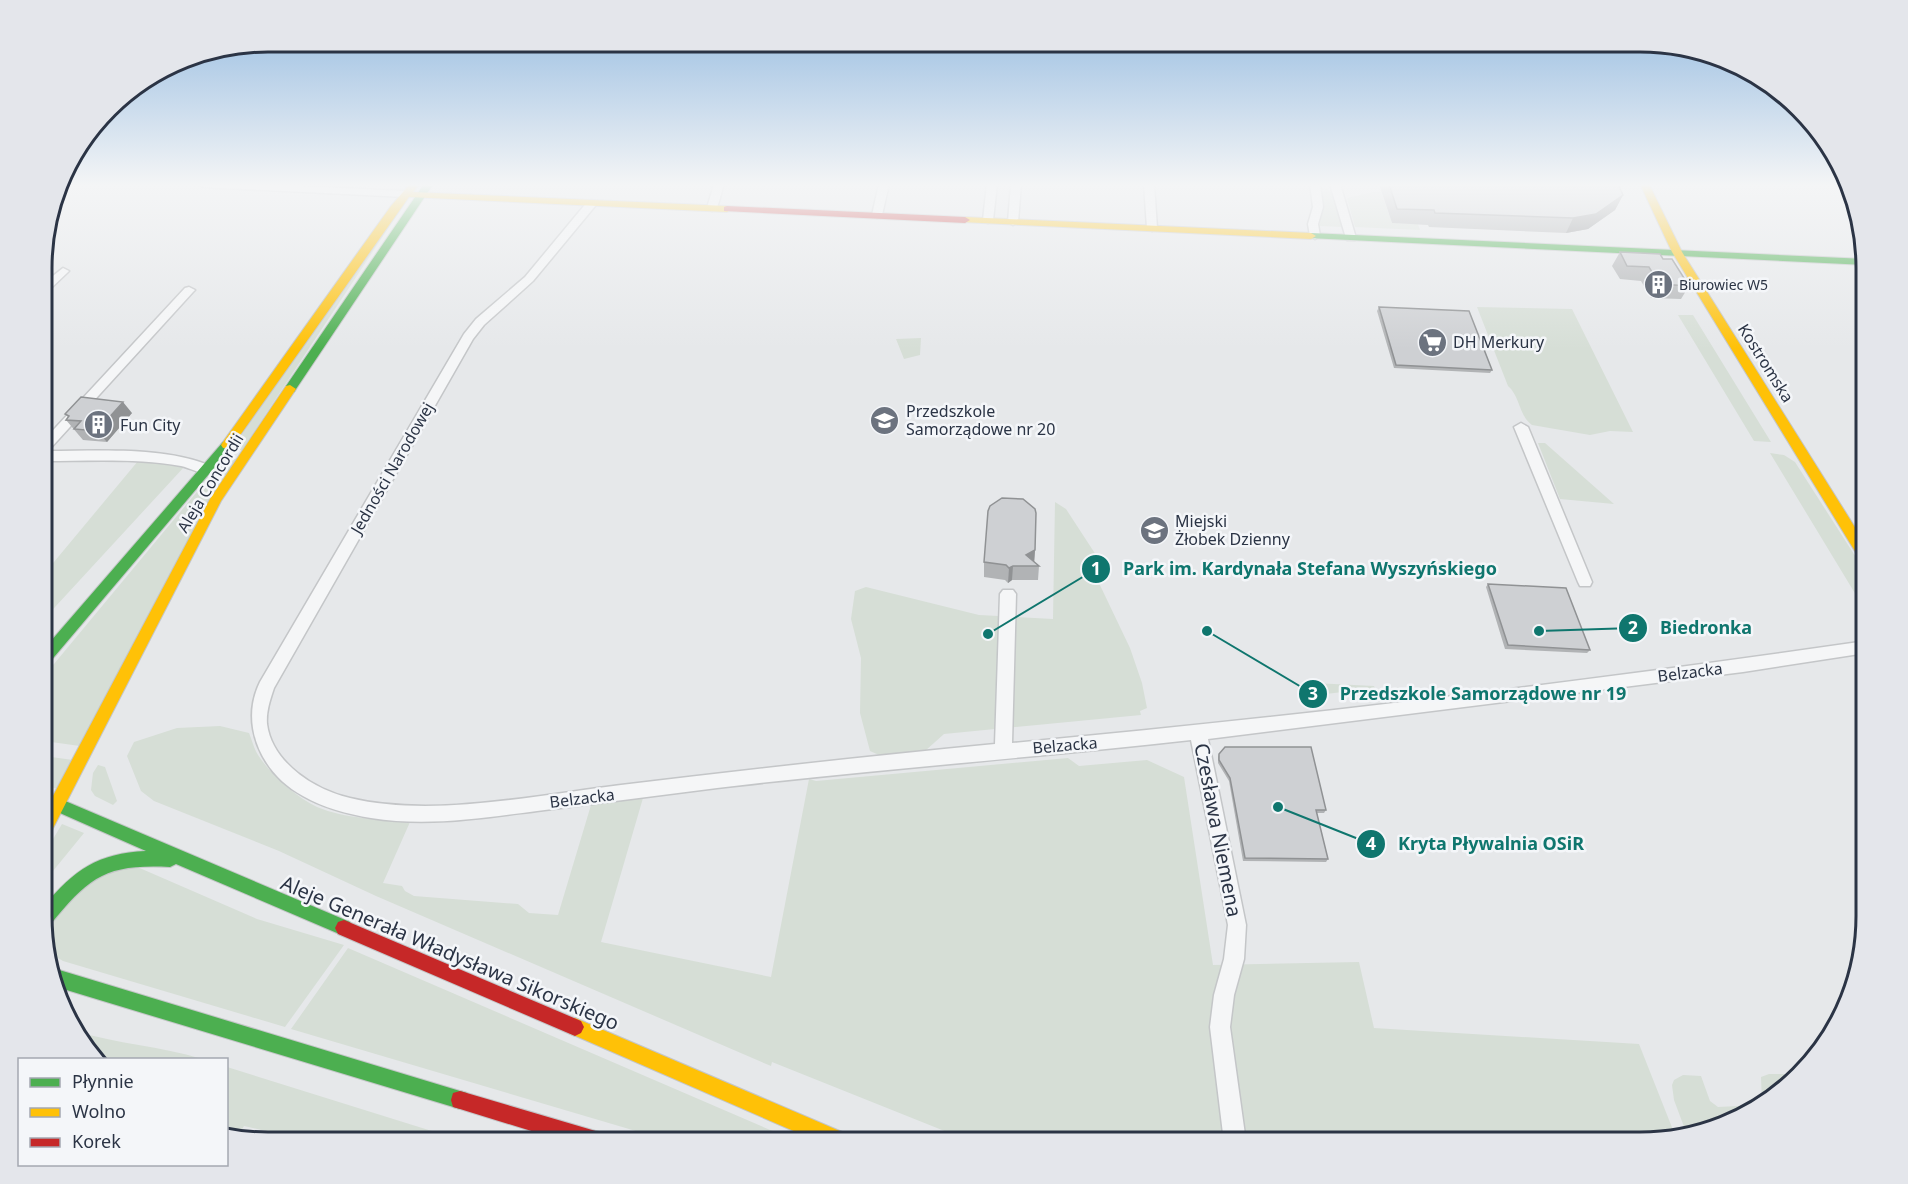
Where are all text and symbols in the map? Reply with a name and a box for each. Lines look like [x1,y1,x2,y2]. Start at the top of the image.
building icon: Biurowiec W5 [1642,269,1674,301]
place label: Biurowiec W5 [1679,275,1768,294]
street label: Kostromska [1733,319,1799,407]
supermarket icon: DH Merkury [1416,326,1448,358]
place label: DH Merkury [1453,331,1545,353]
street label: Jedności Narodowej [344,398,439,540]
place label: Przedszkole Samorządowe nr 20 [906,400,1055,440]
school or university icon: Przedszkole Samorządowe nr 20 [869,404,901,436]
building icon: Fun City [83,409,115,441]
place label: Fun City [120,414,181,436]
street label: Aleja Concordii [172,429,248,537]
place label: Miejski Żłobek Dzienny [1175,510,1291,550]
school or university icon: Miejski Żłobek Dzienny [1138,514,1170,546]
callout: Park im. Kardynała Stefana Wyszyńskiego [1081,551,1509,587]
text: 1 [1091,556,1101,580]
text: Park im. Kardynała Stefana Wyszyńskiego [1123,556,1497,580]
callout: Biedronka [1618,610,1764,646]
text: 2 [1628,615,1638,639]
text: Biedronka [1660,615,1752,639]
street label: Belzacka [1656,657,1724,687]
callout: Przedszkole Samorządowe nr 19 [1298,676,1639,712]
text: 3 [1308,681,1318,705]
text: Przedszkole Samorządowe nr 19 [1340,681,1626,705]
street label: Belzacka [1032,731,1098,759]
street label: Czesława Niemena [1188,741,1249,919]
street label: Belzacka [548,783,616,813]
callout: Kryta Pływalnia OSiR [1356,826,1596,862]
text: 4 [1366,831,1376,855]
text: Kryta Pływalnia OSiR [1398,831,1584,855]
street label: Aleje Generała Władysława Sikorskiego [277,869,623,1036]
legend [18,1058,228,1166]
text: Płynnie [72,1069,134,1093]
text: Wolno [72,1099,126,1123]
text: Korek [72,1129,121,1153]

